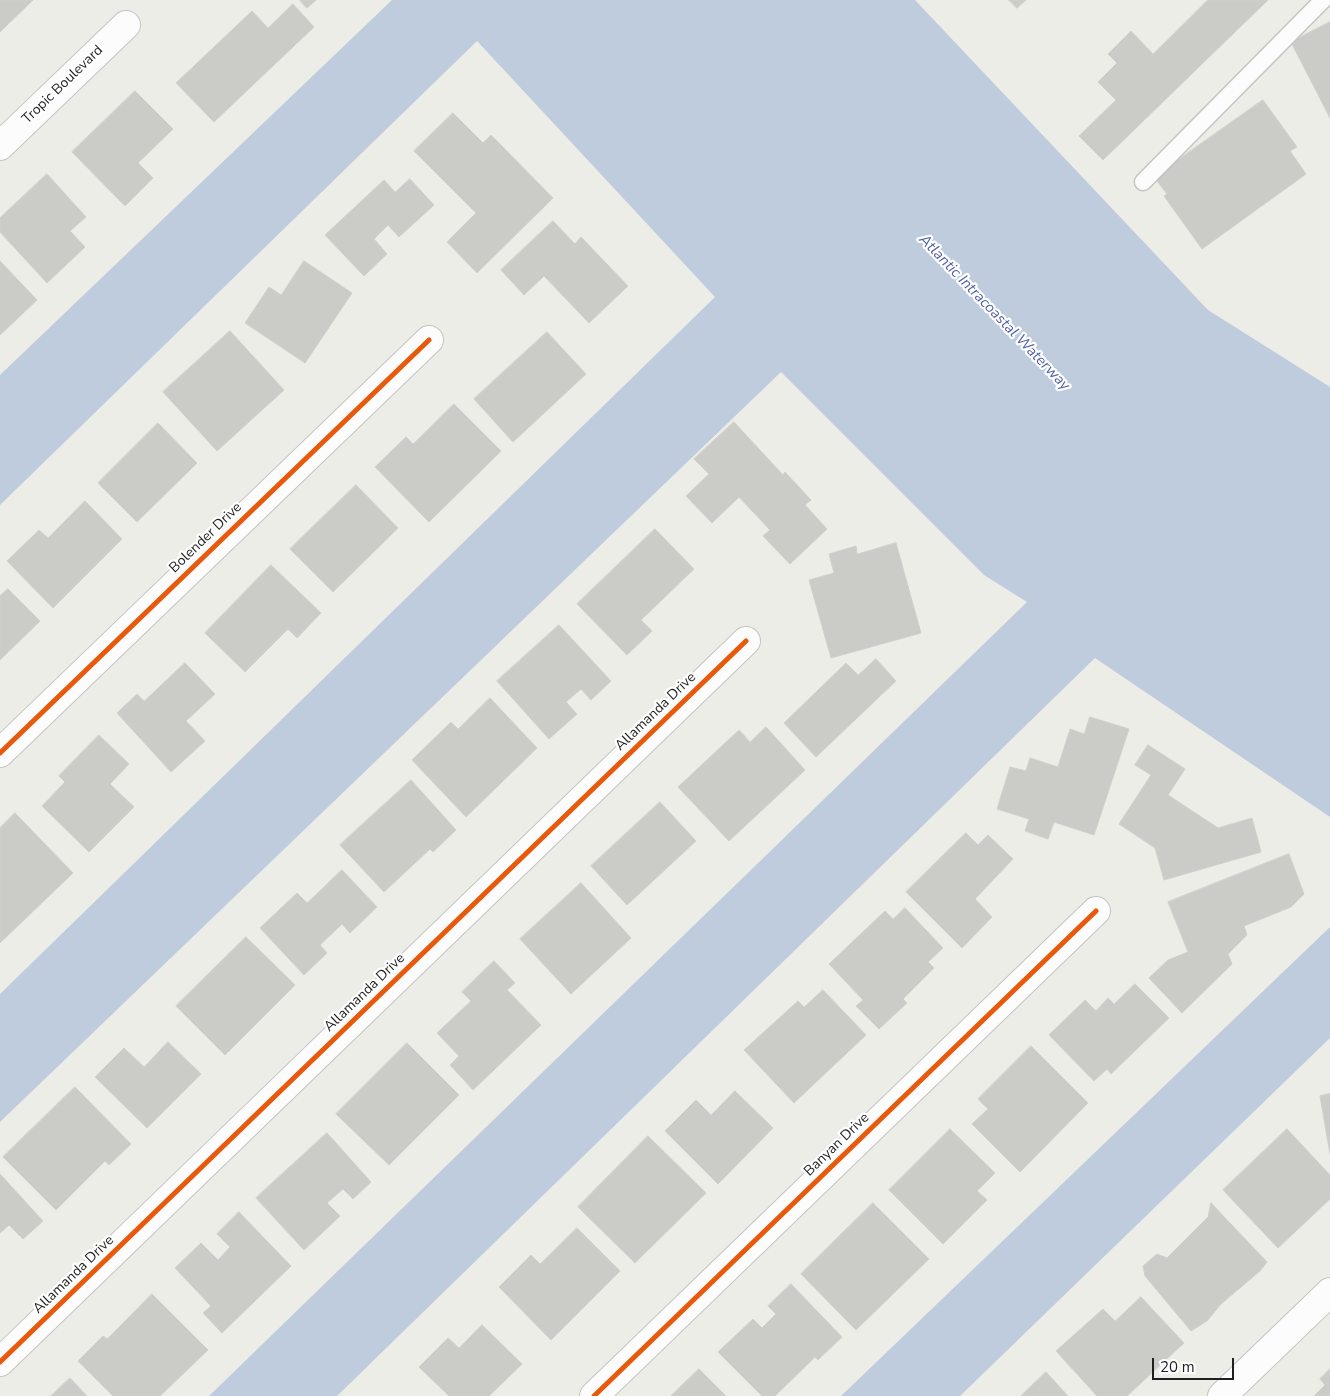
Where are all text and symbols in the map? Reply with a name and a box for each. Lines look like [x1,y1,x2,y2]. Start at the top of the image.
street label: Tropic Boulevard [19,42,107,128]
water label: Atlantic Intracoastal Waterway [915,231,1073,395]
street label: Bolender Drive [166,499,246,577]
street label: Allamanda Drive [612,669,700,755]
street label: Allamanda Drive [321,950,409,1036]
street label: Banyan Drive [801,1110,873,1180]
street label: Allamanda Drive [30,1232,118,1318]
scale bar [1155,1348,1238,1380]
text: 20 m [1160,1357,1195,1377]

